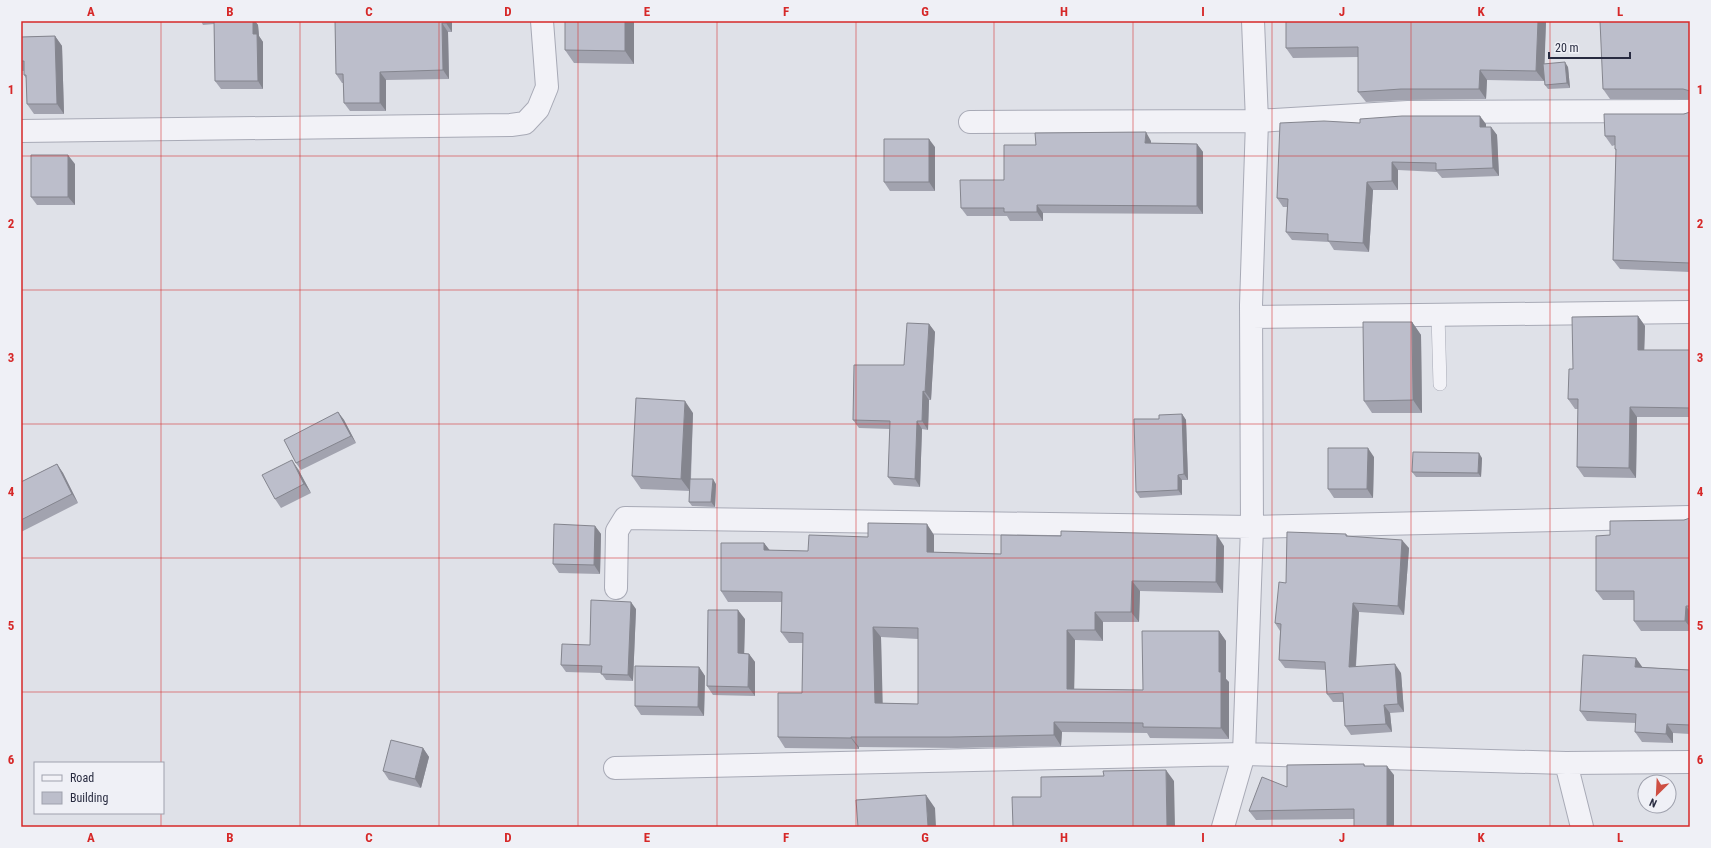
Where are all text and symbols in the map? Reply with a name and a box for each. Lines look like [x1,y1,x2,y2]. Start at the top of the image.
text: A [87,4,95,19]
text: B [226,4,234,19]
text: C [365,4,373,19]
text: D [504,4,512,19]
text: E [644,4,651,19]
text: F [783,4,789,19]
text: G [921,4,929,19]
text: H [1060,4,1068,19]
text: I [1201,4,1205,19]
text: J [1339,4,1345,19]
text: K [1477,4,1485,19]
text: L [1617,4,1623,19]
scale bar [1549,34,1630,60]
text: 20 m [1555,41,1579,55]
text: 1 [8,82,14,97]
text: 1 [1697,82,1703,97]
text: 2 [8,216,15,231]
text: 2 [1697,216,1704,231]
text: 3 [8,350,14,365]
text: 3 [1697,350,1703,365]
text: 4 [8,484,15,499]
text: 4 [1697,484,1704,499]
text: 5 [8,618,15,633]
text: 5 [1697,618,1704,633]
text: 6 [8,752,15,767]
text: 6 [1697,752,1704,767]
legend [34,762,164,814]
text: Road [70,771,94,785]
north arrow [1637,774,1677,814]
text: Building [70,791,108,805]
text: N [1647,795,1659,810]
text: A [87,830,95,845]
text: B [226,830,234,845]
text: C [365,830,373,845]
text: D [504,830,512,845]
text: E [644,830,651,845]
text: F [783,830,789,845]
text: G [921,830,929,845]
text: H [1060,830,1068,845]
text: I [1201,830,1205,845]
text: J [1339,830,1345,845]
text: K [1477,830,1485,845]
text: L [1617,830,1623,845]

